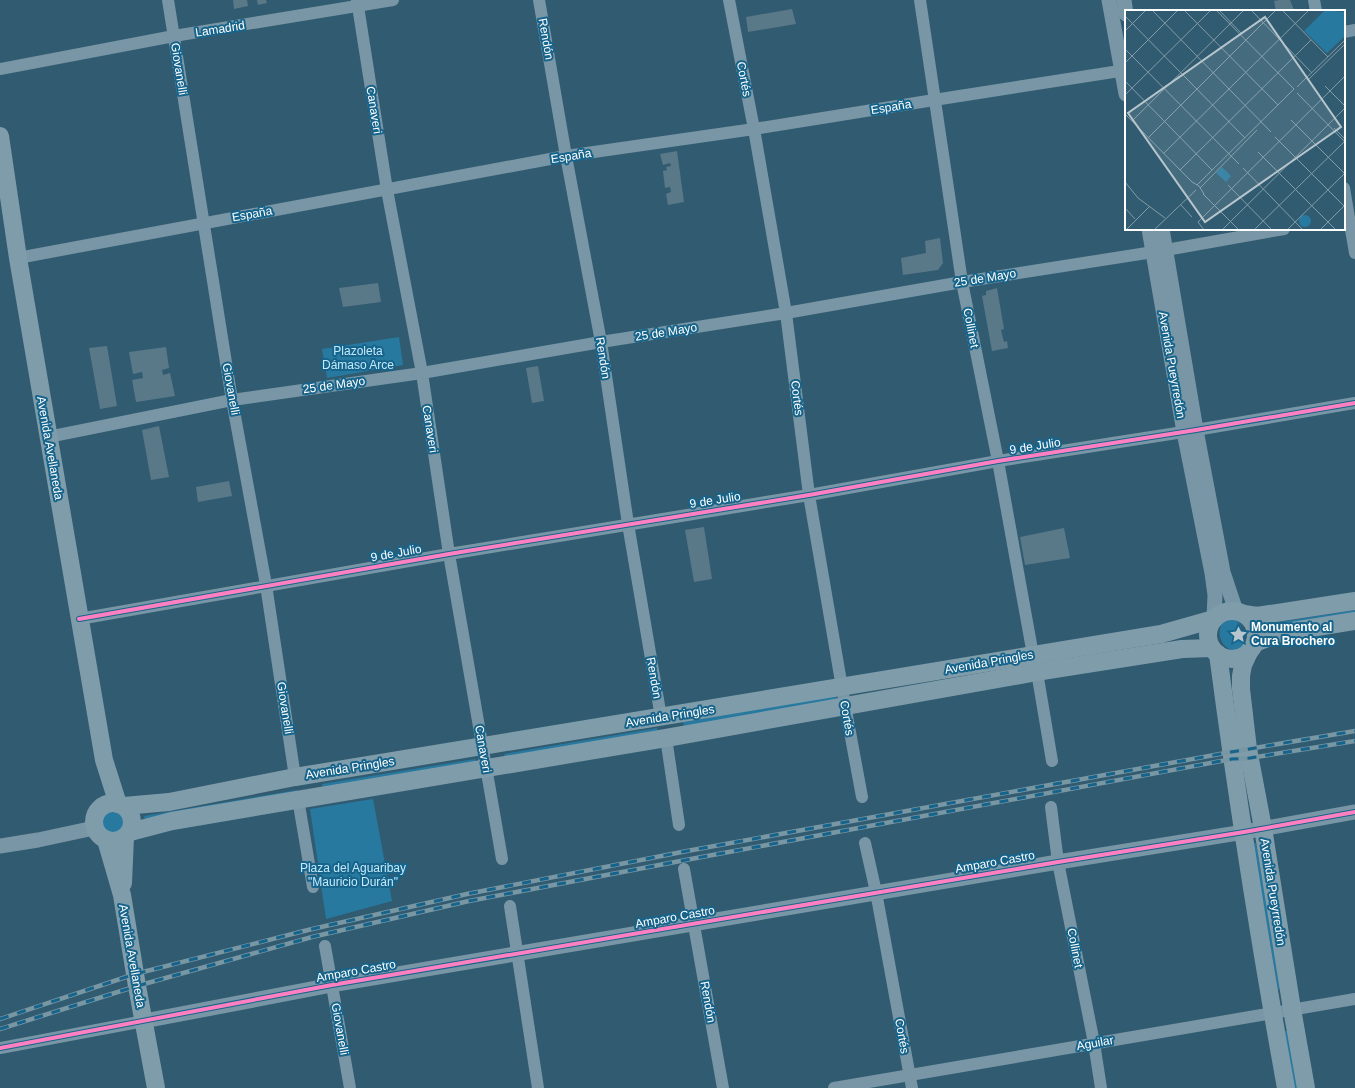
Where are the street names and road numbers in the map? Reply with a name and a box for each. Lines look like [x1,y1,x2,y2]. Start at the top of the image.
street label: Rendón [535,17,557,61]
street label: Lamadrid [194,18,246,40]
street label: Giovanelli [168,42,190,96]
street label: Cortés [734,60,754,98]
street label: Canaveri [363,85,385,135]
street label: España [870,97,913,117]
street label: España [550,146,593,166]
street label: España [231,204,274,224]
street label: 25 de Mayo [953,266,1017,290]
street label: Collinet [960,307,982,350]
street label: Avenida Pueyrredón [1156,310,1188,420]
street label: 25 de Mayo [634,320,698,344]
street label: Rendón [593,336,613,380]
street label: Giovanelli [220,362,242,416]
street label: 25 de Mayo [302,374,366,396]
street label: Cortés [788,380,806,416]
street label: Avenida Avellaneda [34,395,66,501]
street label: Canaveri [419,404,441,454]
street label: 9 de Julio [1009,435,1062,457]
street label: 9 de Julio [689,489,742,511]
street label: 9 de Julio [369,542,423,564]
street label: Avenida Pringles [944,647,1034,677]
street label: Rendón [643,656,665,700]
street label: Giovanelli [274,681,296,735]
street label: Cortés [837,699,857,737]
street label: Avenida Pringles [625,702,715,730]
street label: Canaveri [472,724,494,774]
street label: Avenida Pringles [305,754,395,782]
street label: Avenida Pueyrredón [1258,837,1288,947]
street label: Amparo Castro [954,848,1036,876]
street label: Avenida Avellaneda [116,903,148,1009]
street label: Amparo Castro [634,903,716,931]
street label: Collinet [1064,927,1086,970]
street label: Amparo Castro [315,957,397,985]
street label: Rendón [697,980,719,1024]
street label: Giovanelli [329,1002,351,1056]
street label: Cortés [892,1017,912,1055]
street label: Aguilar [1075,1033,1115,1053]

